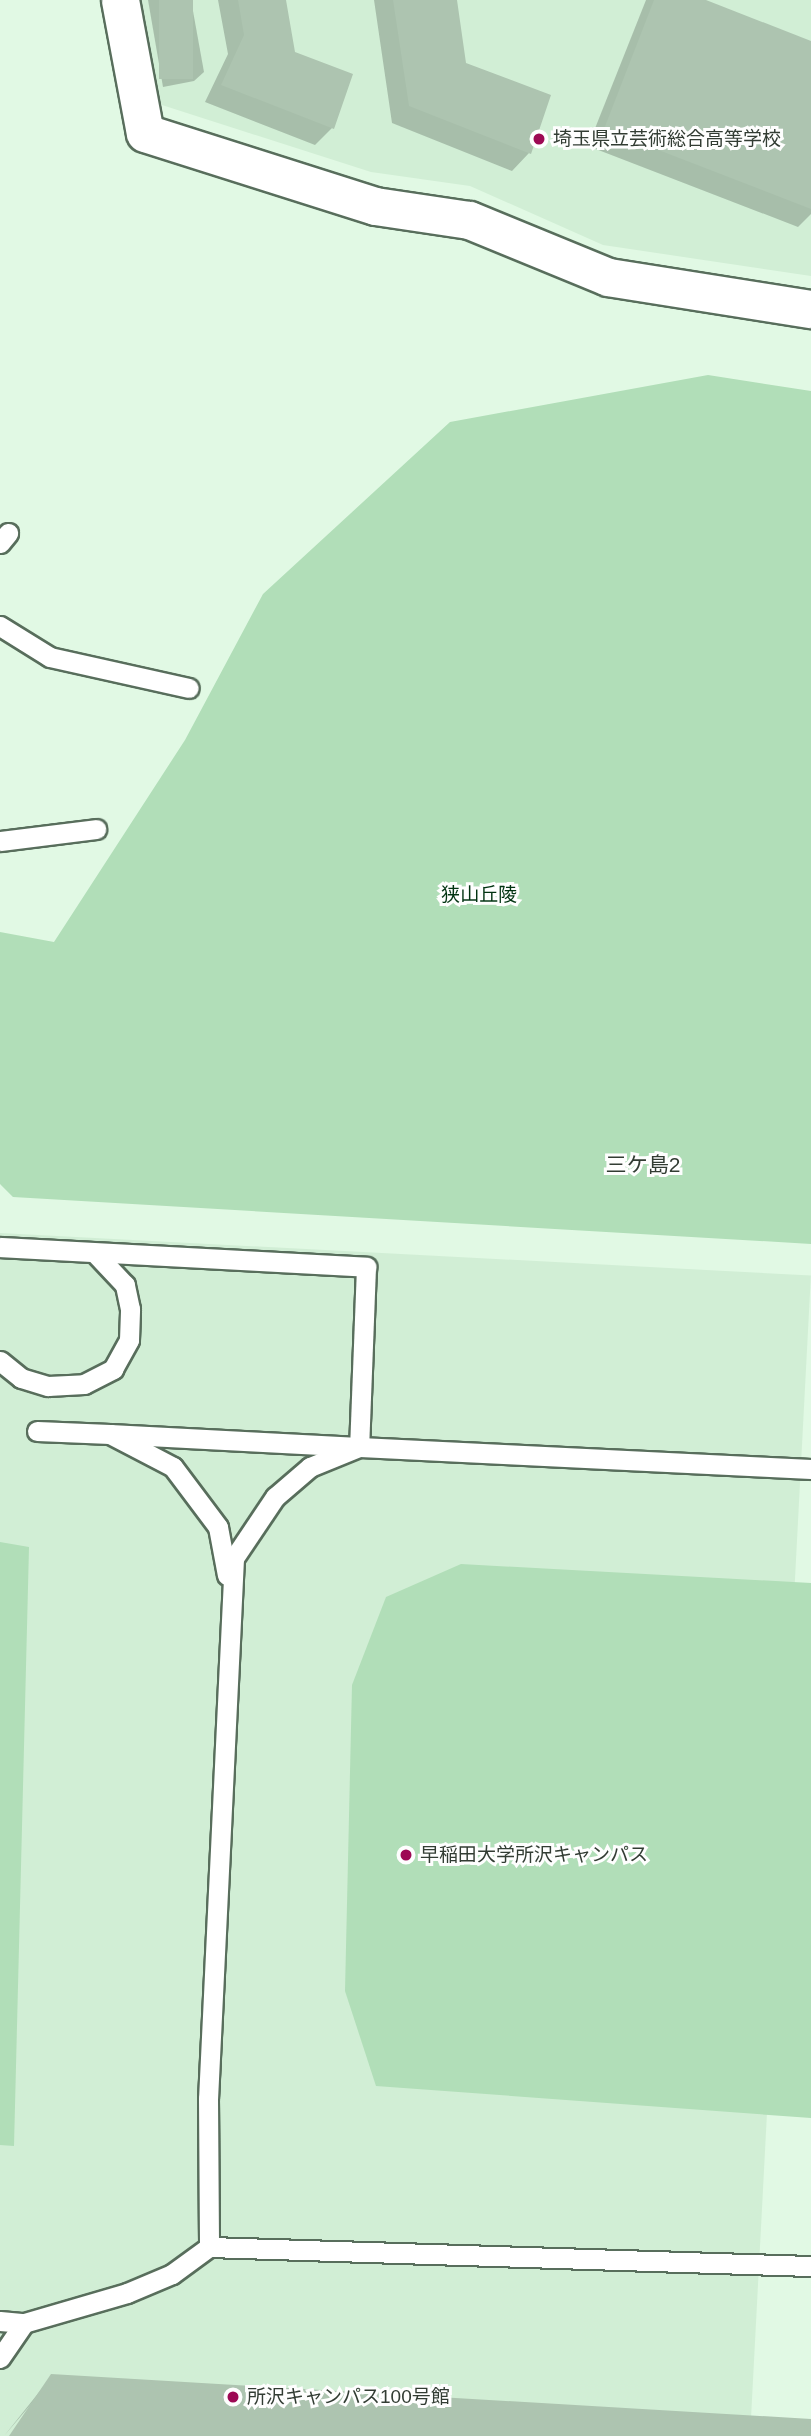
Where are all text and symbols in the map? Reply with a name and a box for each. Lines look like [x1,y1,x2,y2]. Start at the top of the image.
place label: 埼玉県立芸術総合高等学校 [553,128,781,150]
marker: 埼玉県立芸術総合高等学校 [531,131,547,147]
park label: 狭山丘陵 [441,884,517,906]
district label: 三ケ島2 [606,1152,680,1178]
place label: 早稲田大学所沢キャンパス [420,1844,648,1866]
marker: 早稲田大学所沢キャンパス [398,1847,414,1863]
place label: 所沢キャンパス100号館 [247,2386,450,2408]
marker: 所沢キャンパス100号館 [225,2389,241,2405]

